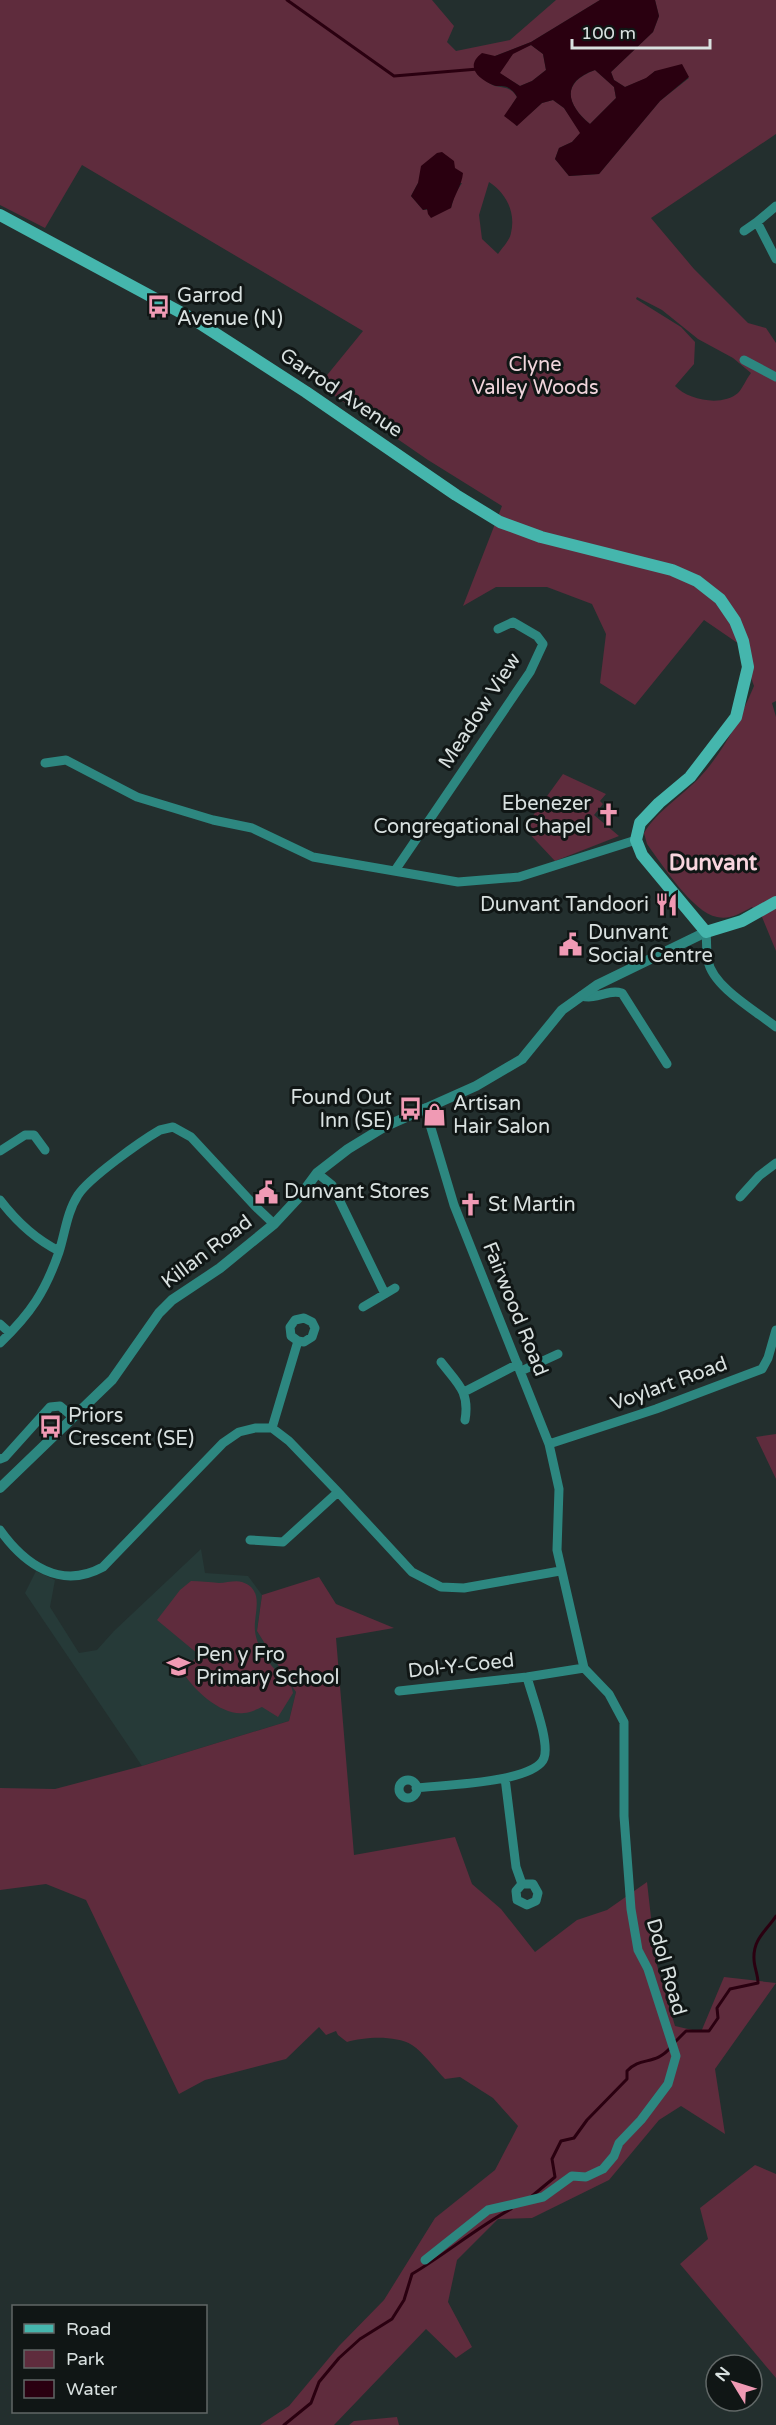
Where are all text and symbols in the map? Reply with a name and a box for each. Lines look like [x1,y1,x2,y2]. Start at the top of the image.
scale bar [572,12,710,50]
text: 100 m [581,22,636,44]
place label: Garrod Avenue (N) [177,284,283,331]
bus stop icon: Garrod Avenue (N) [146,294,172,320]
street label: Garrod Avenue [275,343,407,443]
park label: Clyne Valley Woods [472,353,599,400]
street label: Meadow View [434,649,526,773]
place label: Ebenezer Congregational Chapel [374,792,591,839]
church icon: Ebenezer Congregational Chapel [596,802,622,828]
district label: Dunvant [669,850,758,876]
restaurant icon: Dunvant Tandoori [654,892,680,918]
place label: Dunvant Tandoori [480,893,649,917]
place label: Dunvant Social Centre [588,921,713,968]
public building icon: Dunvant Social Centre [557,931,583,957]
place label: Found Out Inn (SE) [290,1086,392,1133]
place label: Artisan Hair Salon [453,1092,550,1139]
bus stop icon: Found Out Inn (SE) [397,1096,423,1122]
shop icon: Artisan Hair Salon [422,1102,448,1128]
public building icon: Dunvant Stores [253,1179,279,1205]
place label: Dunvant Stores [284,1180,429,1204]
church icon: St Martin [457,1192,483,1218]
place label: St Martin [488,1193,576,1217]
street label: Killan Road [157,1210,257,1294]
street label: Fairwood Road [477,1238,553,1380]
street label: Voylart Road [607,1352,731,1416]
place label: Priors Crescent (SE) [68,1404,194,1451]
bus stop icon: Priors Crescent (SE) [37,1414,63,1440]
place label: Pen y Fro Primary School [196,1643,340,1690]
street label: Dol-Y-Coed [407,1648,515,1684]
school or university icon: Pen y Fro Primary School [165,1654,191,1680]
street label: Ddol Road [641,1916,691,2018]
legend [12,2305,207,2413]
text: Road [66,2318,111,2340]
text: Park [66,2348,105,2370]
north arrow [704,2353,764,2413]
text: N [711,2363,735,2386]
text: Water [66,2378,117,2400]

